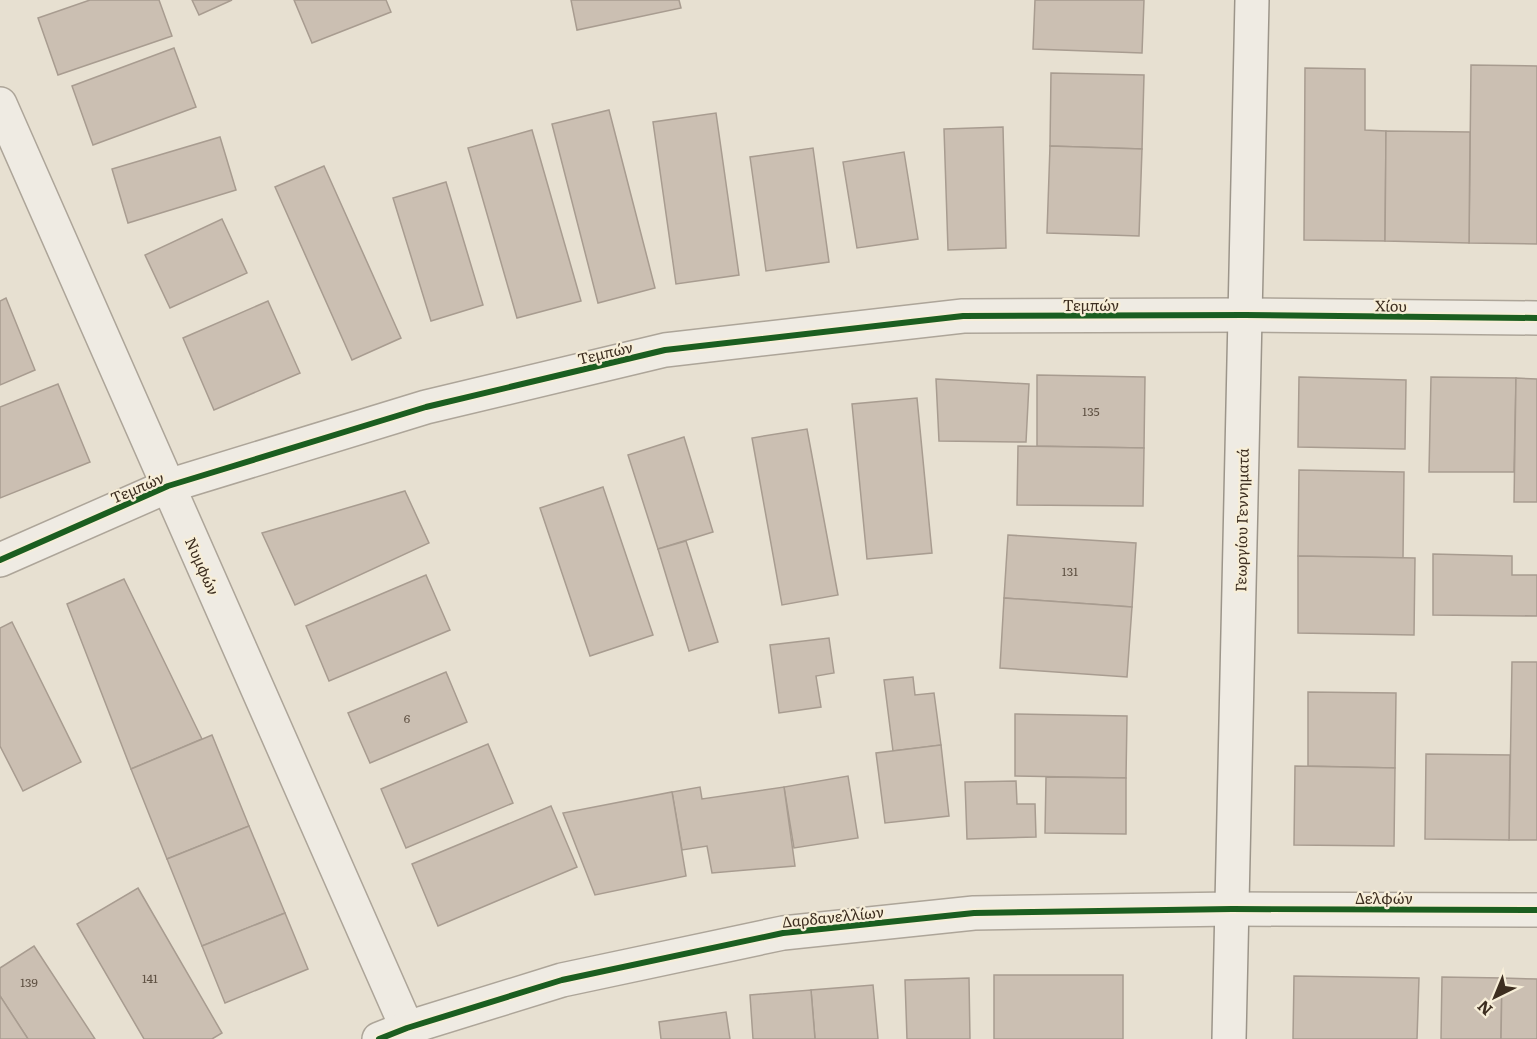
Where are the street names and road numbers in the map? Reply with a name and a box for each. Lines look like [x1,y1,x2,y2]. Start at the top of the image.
street label: Τεμπών [1063,293,1119,316]
street label: Χίου [1375,293,1407,317]
street label: Τεμπών [575,334,635,370]
street label: Γεωργίου Γεννηματά [1228,448,1254,592]
street label: Τεμπών [107,465,167,509]
street label: Νυμφών [180,533,226,599]
street label: Δελφών [1355,886,1413,909]
street label: Δαρδανελλίων [781,899,885,933]

